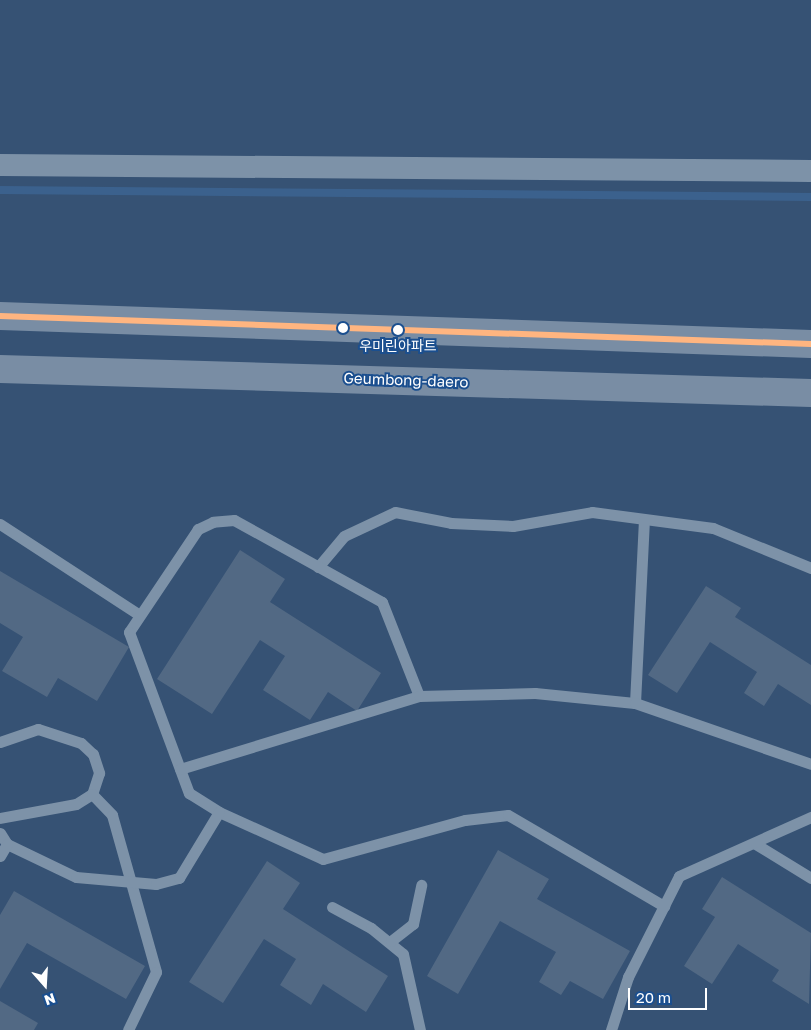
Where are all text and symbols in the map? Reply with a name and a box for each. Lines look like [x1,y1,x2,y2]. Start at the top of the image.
unlabelled marker [338,323,348,333]
marker: 우미린아파트 [393,325,403,335]
place label: 우미린아파트 [359,338,437,354]
street label: Geumbong-daero [343,369,469,391]
north arrow [20,960,70,1010]
scale bar [631,978,710,1010]
text: 20 m [636,988,671,1006]
text: N [42,990,58,1009]

